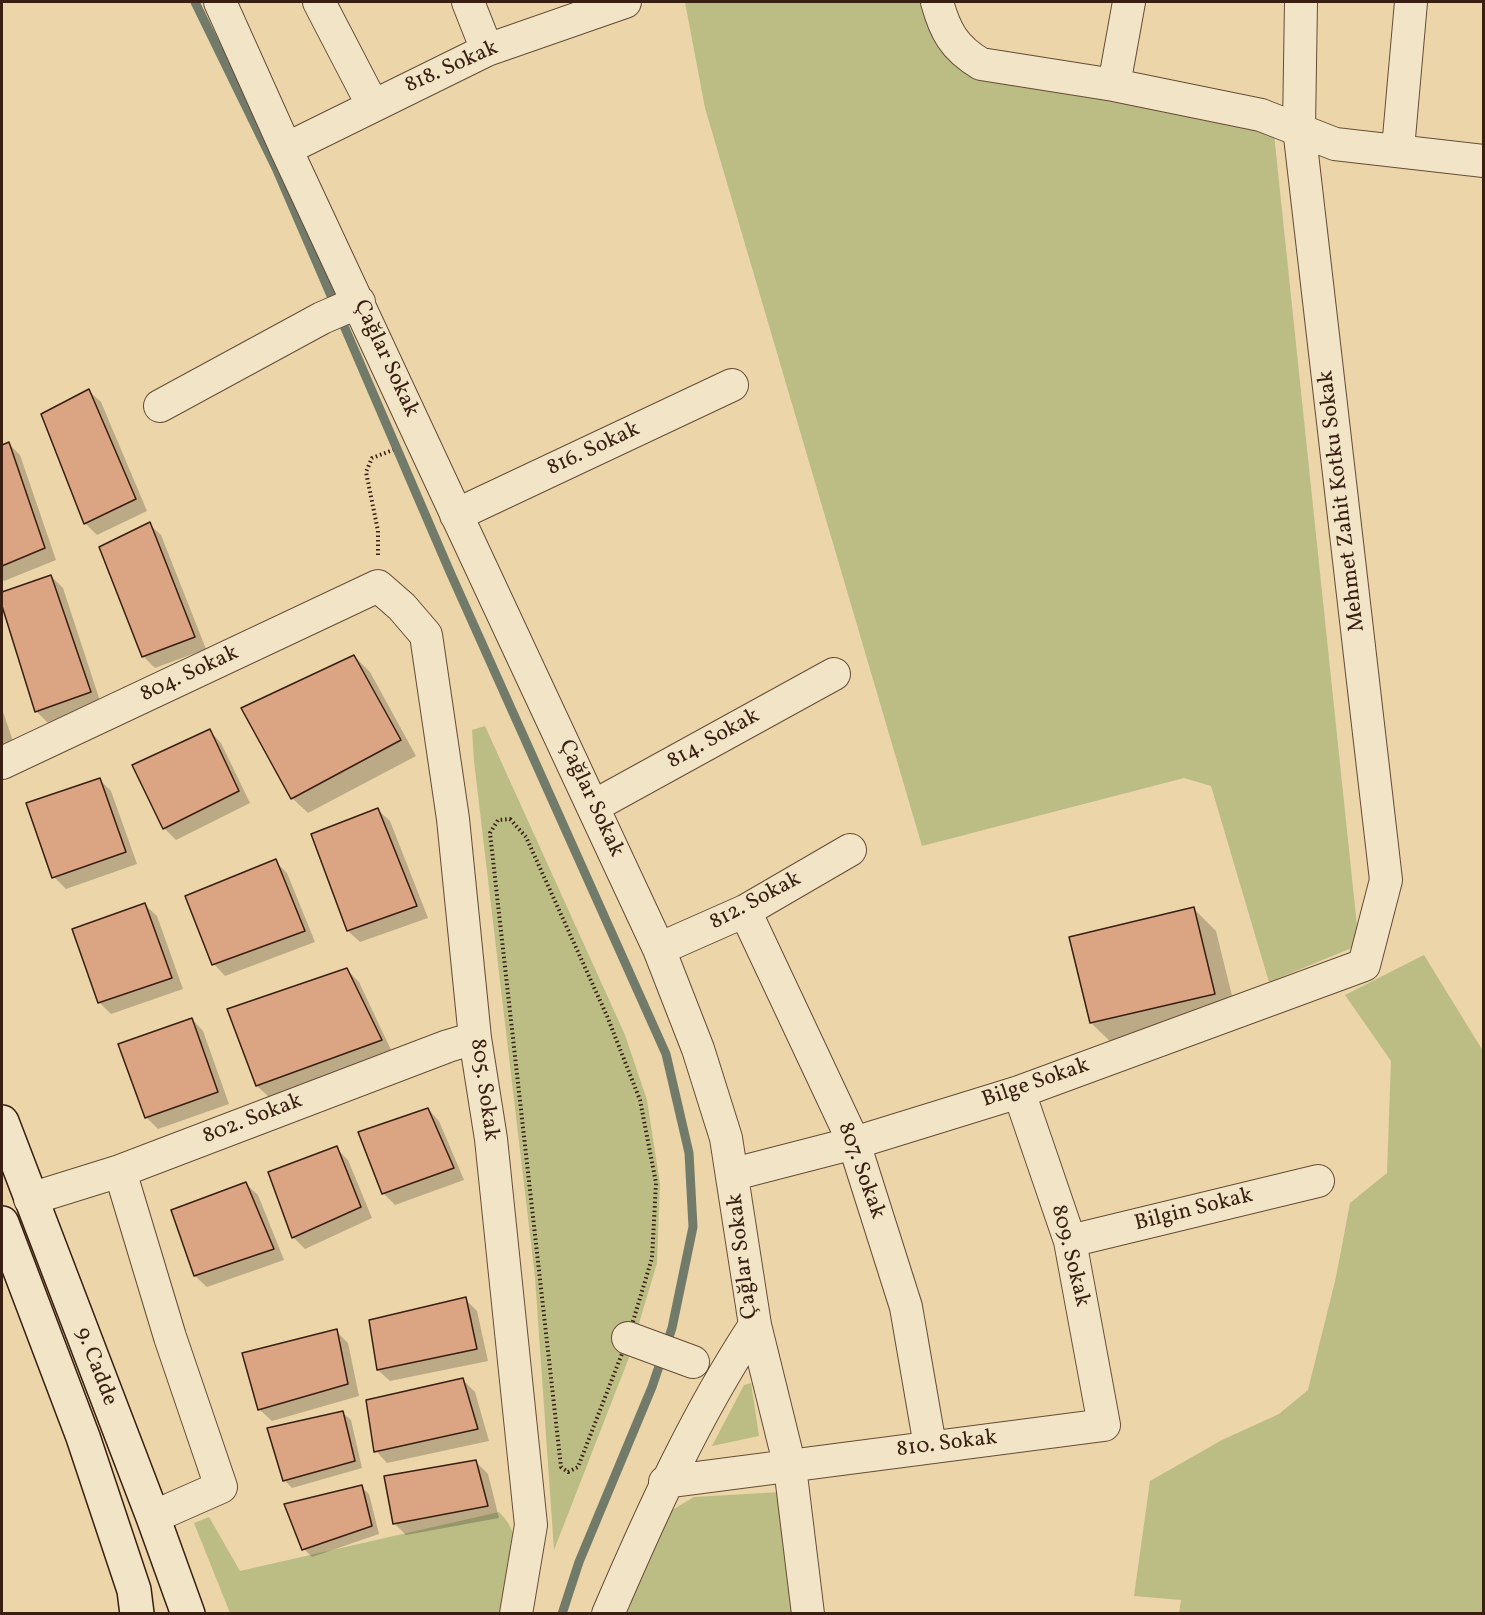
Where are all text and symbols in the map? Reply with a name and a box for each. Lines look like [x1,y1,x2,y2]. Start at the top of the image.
street label: 818. Sokak [401,36,503,100]
street label: Çağlar Sokak [346,296,424,422]
street label: Mehmet Zahit Kotku Sokak [1314,369,1372,633]
street label: 816. Sokak [544,417,644,483]
street label: 804. Sokak [137,641,243,709]
street label: 814. Sokak [663,704,765,776]
street label: Çağlar Sokak [551,736,629,862]
street label: 812. Sokak [706,867,806,937]
street label: 805. Sokak [463,1037,503,1143]
street label: Bilge Sokak [979,1053,1093,1115]
street label: 802. Sokak [200,1089,306,1151]
street label: 807. Sokak [830,1119,890,1223]
street label: Bilgin Sokak [1132,1184,1256,1238]
street label: Çağlar Sokak [723,1192,765,1320]
street label: 809. Sokak [1044,1202,1094,1310]
street label: 9. Cadde [68,1324,122,1410]
street label: 810. Sokak [895,1426,999,1464]

